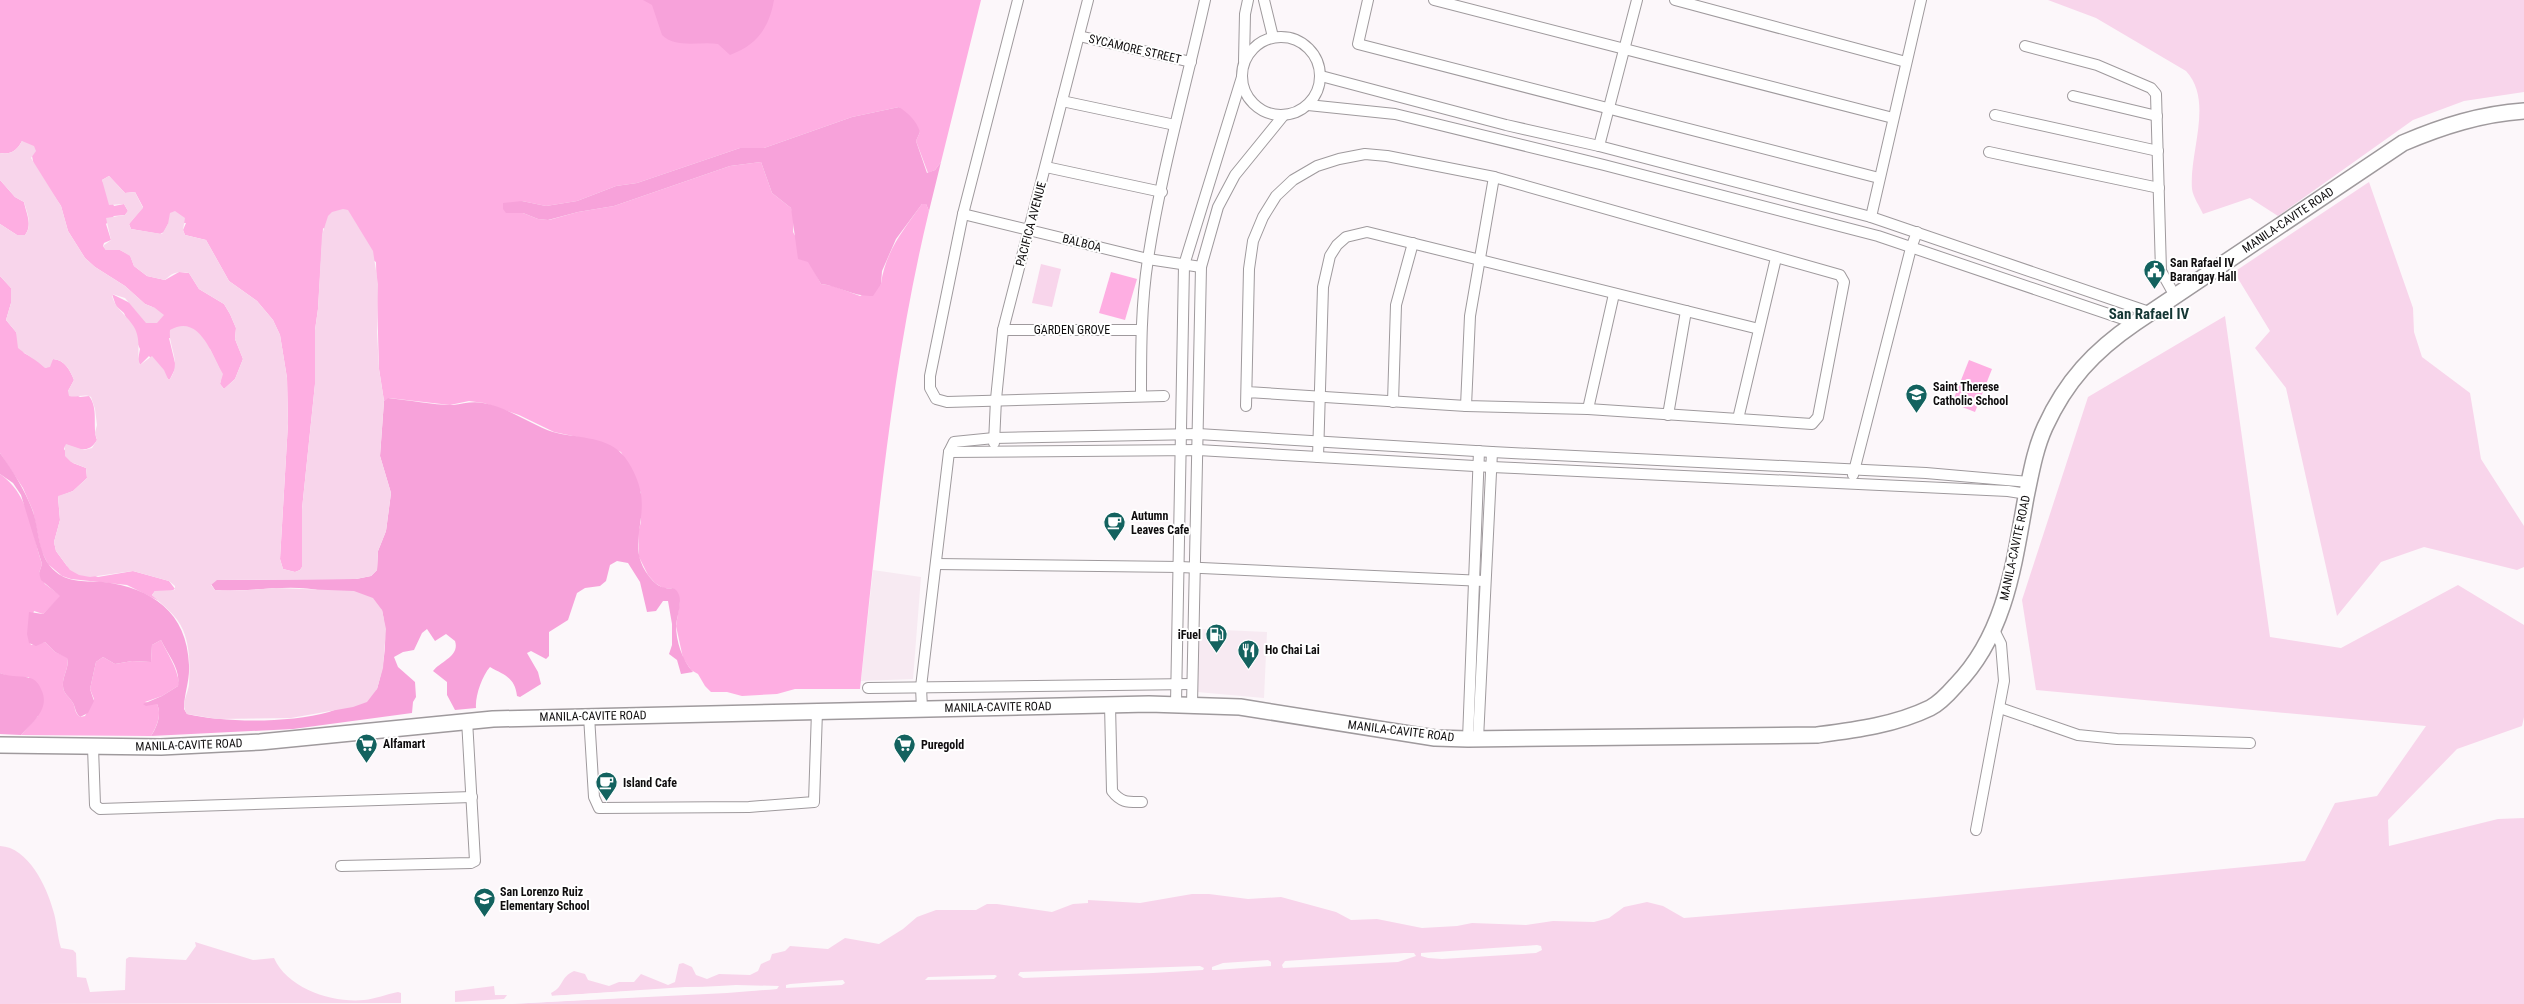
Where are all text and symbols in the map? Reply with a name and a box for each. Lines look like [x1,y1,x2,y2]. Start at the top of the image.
street label: SYCAMORE STREET [1087,32,1183,66]
street label: PACIFICA AVENUE [1013,180,1049,268]
street label: MANILA-CAVITE ROAD [2240,184,2336,256]
street label: BALBOA [1061,231,1103,255]
place label: San Rafael IV Barangay Hall [2170,256,2237,284]
public building icon: San Rafael IV Barangay Hall [2142,258,2166,289]
district label: San Rafael IV [2109,305,2190,323]
street label: GARDEN GROVE [1034,323,1110,337]
place label: Saint Therese Catholic School [1933,380,2008,408]
school or university icon: Saint Therese Catholic School [1905,382,1929,413]
street label: MANILA-CAVITE ROAD [1997,494,2033,602]
place label: Autumn Leaves Cafe [1131,509,1190,537]
cafe icon: Autumn Leaves Cafe [1103,511,1127,542]
fuel station icon: iFuel [1205,623,1229,654]
place label: iFuel [1178,628,1201,642]
restaurant icon: Ho Chai Lai [1237,638,1261,669]
place label: Ho Chai Lai [1265,643,1320,657]
street label: MANILA-CAVITE ROAD [944,699,1052,715]
street label: MANILA-CAVITE ROAD [539,708,647,724]
street label: MANILA-CAVITE ROAD [1347,718,1455,744]
supermarket icon: Alfamart [355,732,379,763]
supermarket icon: Puregold [893,733,917,764]
street label: MANILA-CAVITE ROAD [135,736,243,754]
place label: Alfamart [383,737,426,751]
place label: Puregold [921,738,964,752]
cafe icon: Island Cafe [595,771,619,802]
place label: Island Cafe [623,776,677,790]
place label: San Lorenzo Ruiz Elementary School [500,885,590,913]
school or university icon: San Lorenzo Ruiz Elementary School [472,887,496,918]

